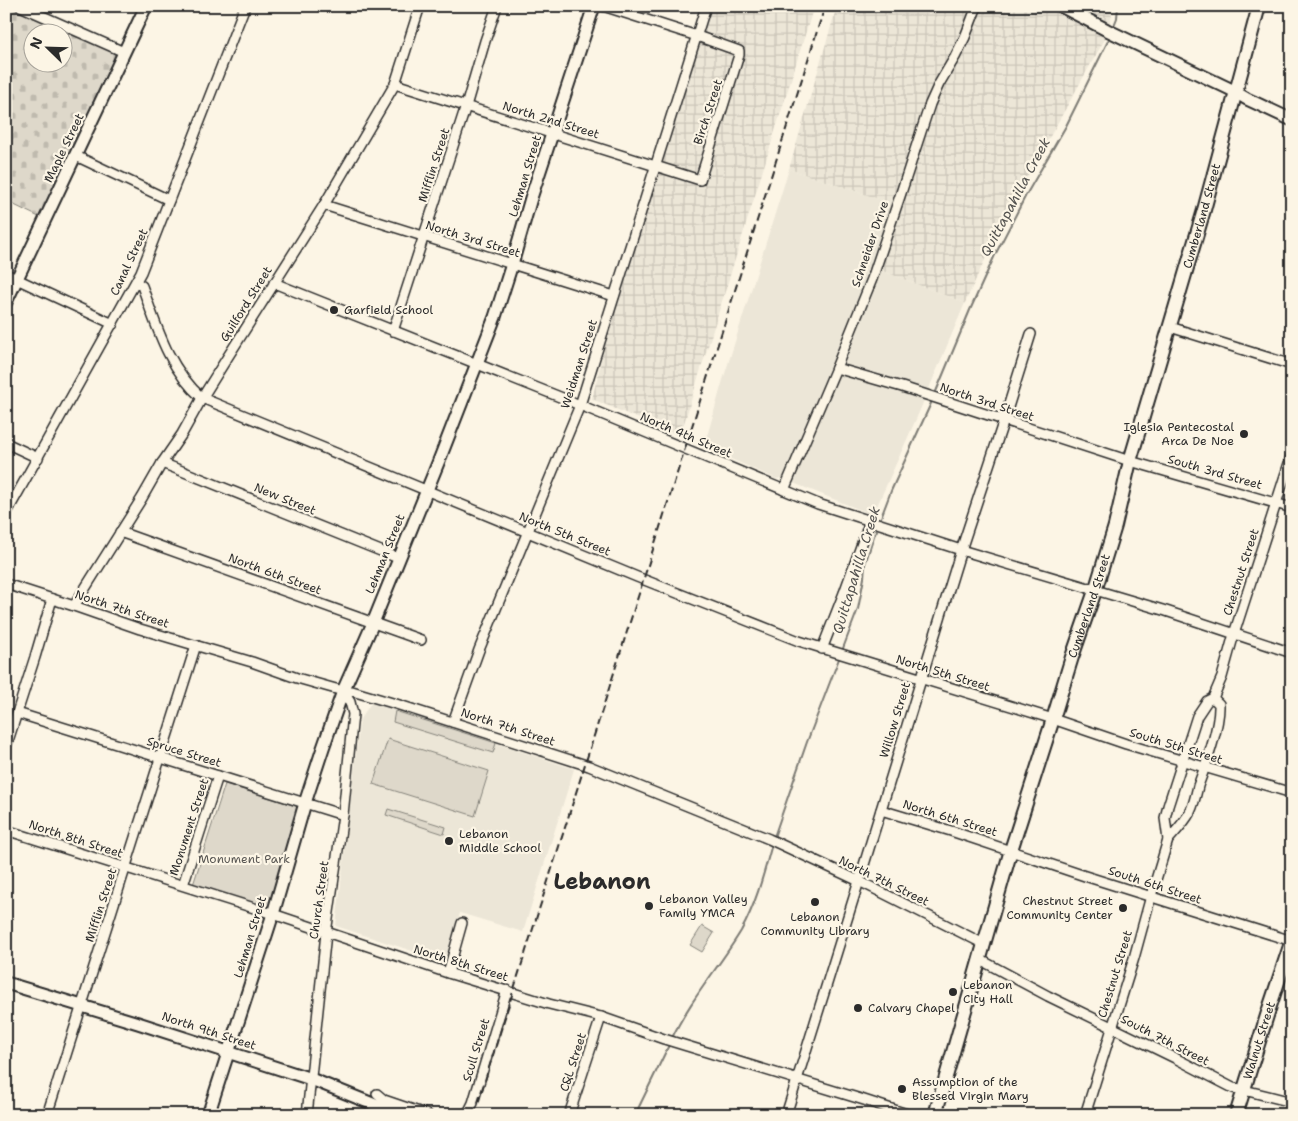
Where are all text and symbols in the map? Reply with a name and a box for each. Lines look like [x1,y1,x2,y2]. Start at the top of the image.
north arrow [22,22,72,72]
text: N [26,34,46,52]
street label: Birch Street [690,77,726,147]
street label: North 2nd Street [501,98,601,142]
street label: Maple Street [40,111,88,185]
street label: Mifflin Street [414,126,454,204]
street label: Lehman Street [505,133,545,219]
water label: Quittapahilla Creek [976,134,1054,260]
street label: Cumberland Street [1179,162,1224,270]
street label: Schneider Drive [848,199,892,289]
street label: North 3rd Street [424,217,522,261]
street label: Canal Street [106,226,152,298]
street label: Guilford Street [216,263,276,345]
place label: Garfield School [344,302,434,318]
marker: Garfield School [328,304,340,316]
street label: Weidman Street [557,317,601,411]
street label: North 3rd Street [938,379,1036,425]
street label: North 4th Street [638,408,734,462]
place label: Iglesia Pentecostal Arca De Noe [1123,419,1234,449]
marker: Iglesia Pentecostal Arca De Noe [1238,428,1250,440]
street label: South 3rd Street [1166,451,1264,493]
street label: New Street [252,479,318,519]
water label: Quittapahilla Creek [828,504,884,636]
street label: North 5th Street [517,508,613,560]
street label: Lehman Street [362,512,408,596]
street label: Chestnut Street [1219,526,1263,618]
street label: North 6th Street [226,550,324,598]
street label: Cumberland Street [1064,552,1114,660]
street label: North 7th Street [73,586,171,632]
street label: North 5th Street [894,651,992,695]
street label: Willow Street [876,680,914,760]
street label: North 7th Street [459,704,557,750]
street label: South 5th Street [1127,724,1225,768]
street label: Spruce Street [145,733,223,771]
street label: Monument Street [166,776,212,878]
street label: North 6th Street [901,796,999,840]
street label: North 8th Street [27,816,125,862]
place label: Lebanon Middle School [459,826,541,856]
marker: Lebanon Middle School [443,835,455,847]
park label: Monument Park [198,851,290,867]
street label: North 7th Street [836,852,932,910]
street label: Church Street [306,860,332,940]
street label: South 6th Street [1106,862,1204,908]
street label: Mifflin Street [81,866,121,944]
district label: Lebanon [553,867,651,896]
place label: Lebanon Valley Family YMCA [659,891,748,921]
place label: Chestnut Street Community Center [1007,893,1113,923]
street label: Lehman Street [230,894,270,980]
marker: Lebanon Community Library [809,896,821,908]
marker: Lebanon Valley Family YMCA [643,900,655,912]
marker: Chestnut Street Community Center [1117,902,1129,914]
place label: Lebanon Community Library [760,909,870,939]
street label: Chestnut Street [1094,928,1136,1020]
street label: North 8th Street [412,941,510,985]
place label: Lebanon City Hall [963,977,1013,1007]
marker: Lebanon City Hall [947,986,959,998]
street label: Walnut Street [1240,999,1279,1082]
place label: Calvary Chapel [868,1000,955,1016]
marker: Calvary Chapel [852,1002,864,1014]
street label: North 9th Street [160,1008,258,1054]
street label: South 7th Street [1118,1011,1212,1069]
street label: Scull Street [459,1016,493,1084]
street label: C&L Street [556,1031,590,1093]
place label: Assumption of the Blessed Virgin Mary [912,1074,1029,1104]
marker: Assumption of the Blessed Virgin Mary [896,1083,908,1095]

